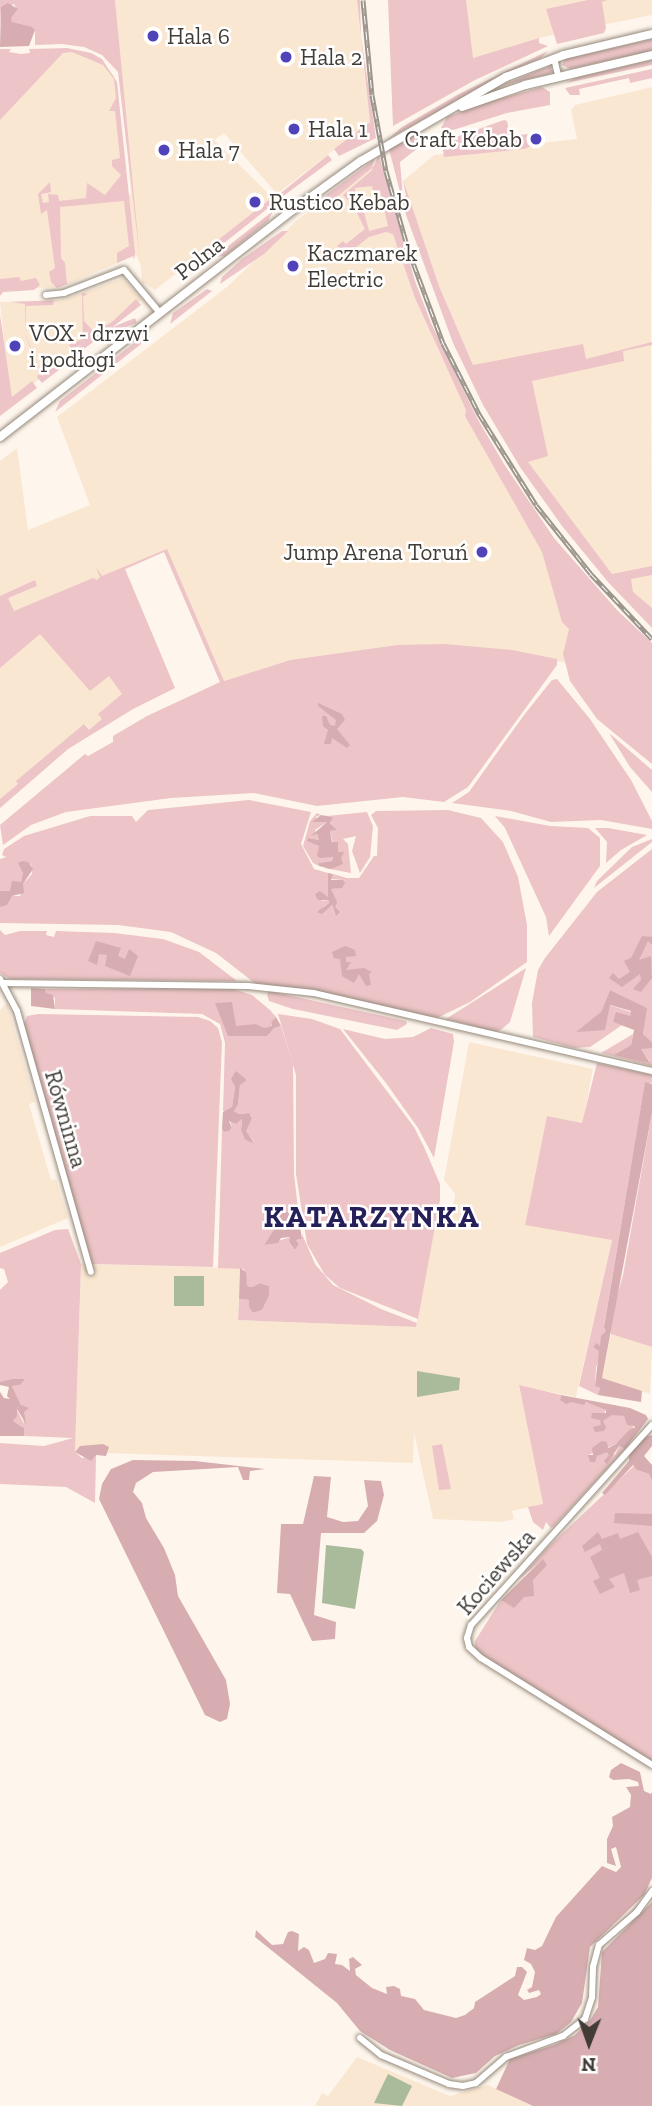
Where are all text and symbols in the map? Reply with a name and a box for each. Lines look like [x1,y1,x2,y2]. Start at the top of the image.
place label: Hala 6 [167,22,230,50]
marker: Hala 6 [145,28,161,44]
place label: Hala 2 [300,43,363,71]
marker: Hala 2 [278,49,294,65]
place label: Hala 1 [308,115,368,143]
marker: Hala 1 [286,121,302,137]
place label: Craft Kebab [404,125,522,153]
marker: Craft Kebab [528,131,544,147]
place label: Hala 7 [178,136,240,164]
marker: Hala 7 [156,142,172,158]
place label: Rustico Kebab [269,188,410,216]
marker: Rustico Kebab [247,194,263,210]
street label: Polna [169,230,229,286]
place label: Kaczmarek Electric [307,239,418,293]
marker: Kaczmarek Electric [285,258,301,274]
place label: VOX - drzwi i podłogi [29,319,149,373]
marker: VOX - drzwi i podłogi [7,338,23,354]
place label: Jump Arena Toruń [282,538,468,566]
marker: Jump Arena Toruń [474,544,490,560]
street label: Równinna [39,1067,93,1171]
district label: KATARZYNKA [265,1199,479,1235]
street label: Kociewska [451,1524,541,1620]
north arrow [554,2008,624,2078]
text: N [581,2053,596,2076]

